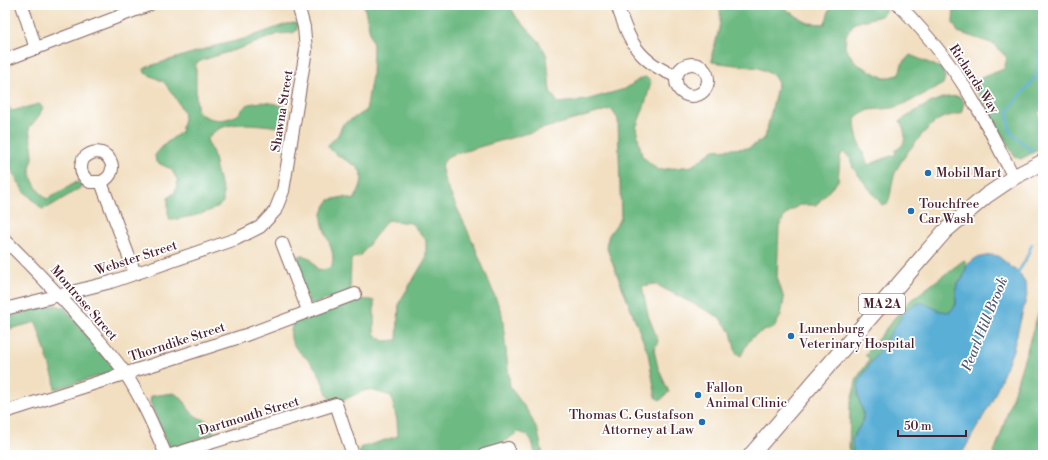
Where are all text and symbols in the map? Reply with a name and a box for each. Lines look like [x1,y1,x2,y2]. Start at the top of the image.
street label: Richards Way [946,41,1003,117]
street label: Shawna Street [268,68,296,153]
place label: Mobil Mart [936,165,1002,181]
marker: Mobil Mart [923,168,933,178]
place label: Touchfree Car Wash [919,196,980,227]
marker: Touchfree Car Wash [906,206,916,216]
street label: Webster Street [92,237,179,279]
street label: Montrose Street [47,262,121,344]
water label: Pearl Hill Brook [958,274,1012,374]
road number: MA 2A [859,294,905,314]
street label: Thorndike Street [127,319,228,365]
place label: Lunenburg Veterinary Hospital [798,321,915,352]
marker: Lunenburg Veterinary Hospital [786,331,796,341]
place label: Fallon Animal Clinic [705,380,788,411]
marker: Fallon Animal Clinic [693,390,703,400]
street label: Dartmouth Street [197,393,301,439]
place label: Thomas C. Gustafson Attorney at Law [569,407,695,438]
scale bar [898,412,966,438]
marker: Thomas C. Gustafson Attorney at Law [697,417,707,427]
text: 50 m [904,419,932,434]

